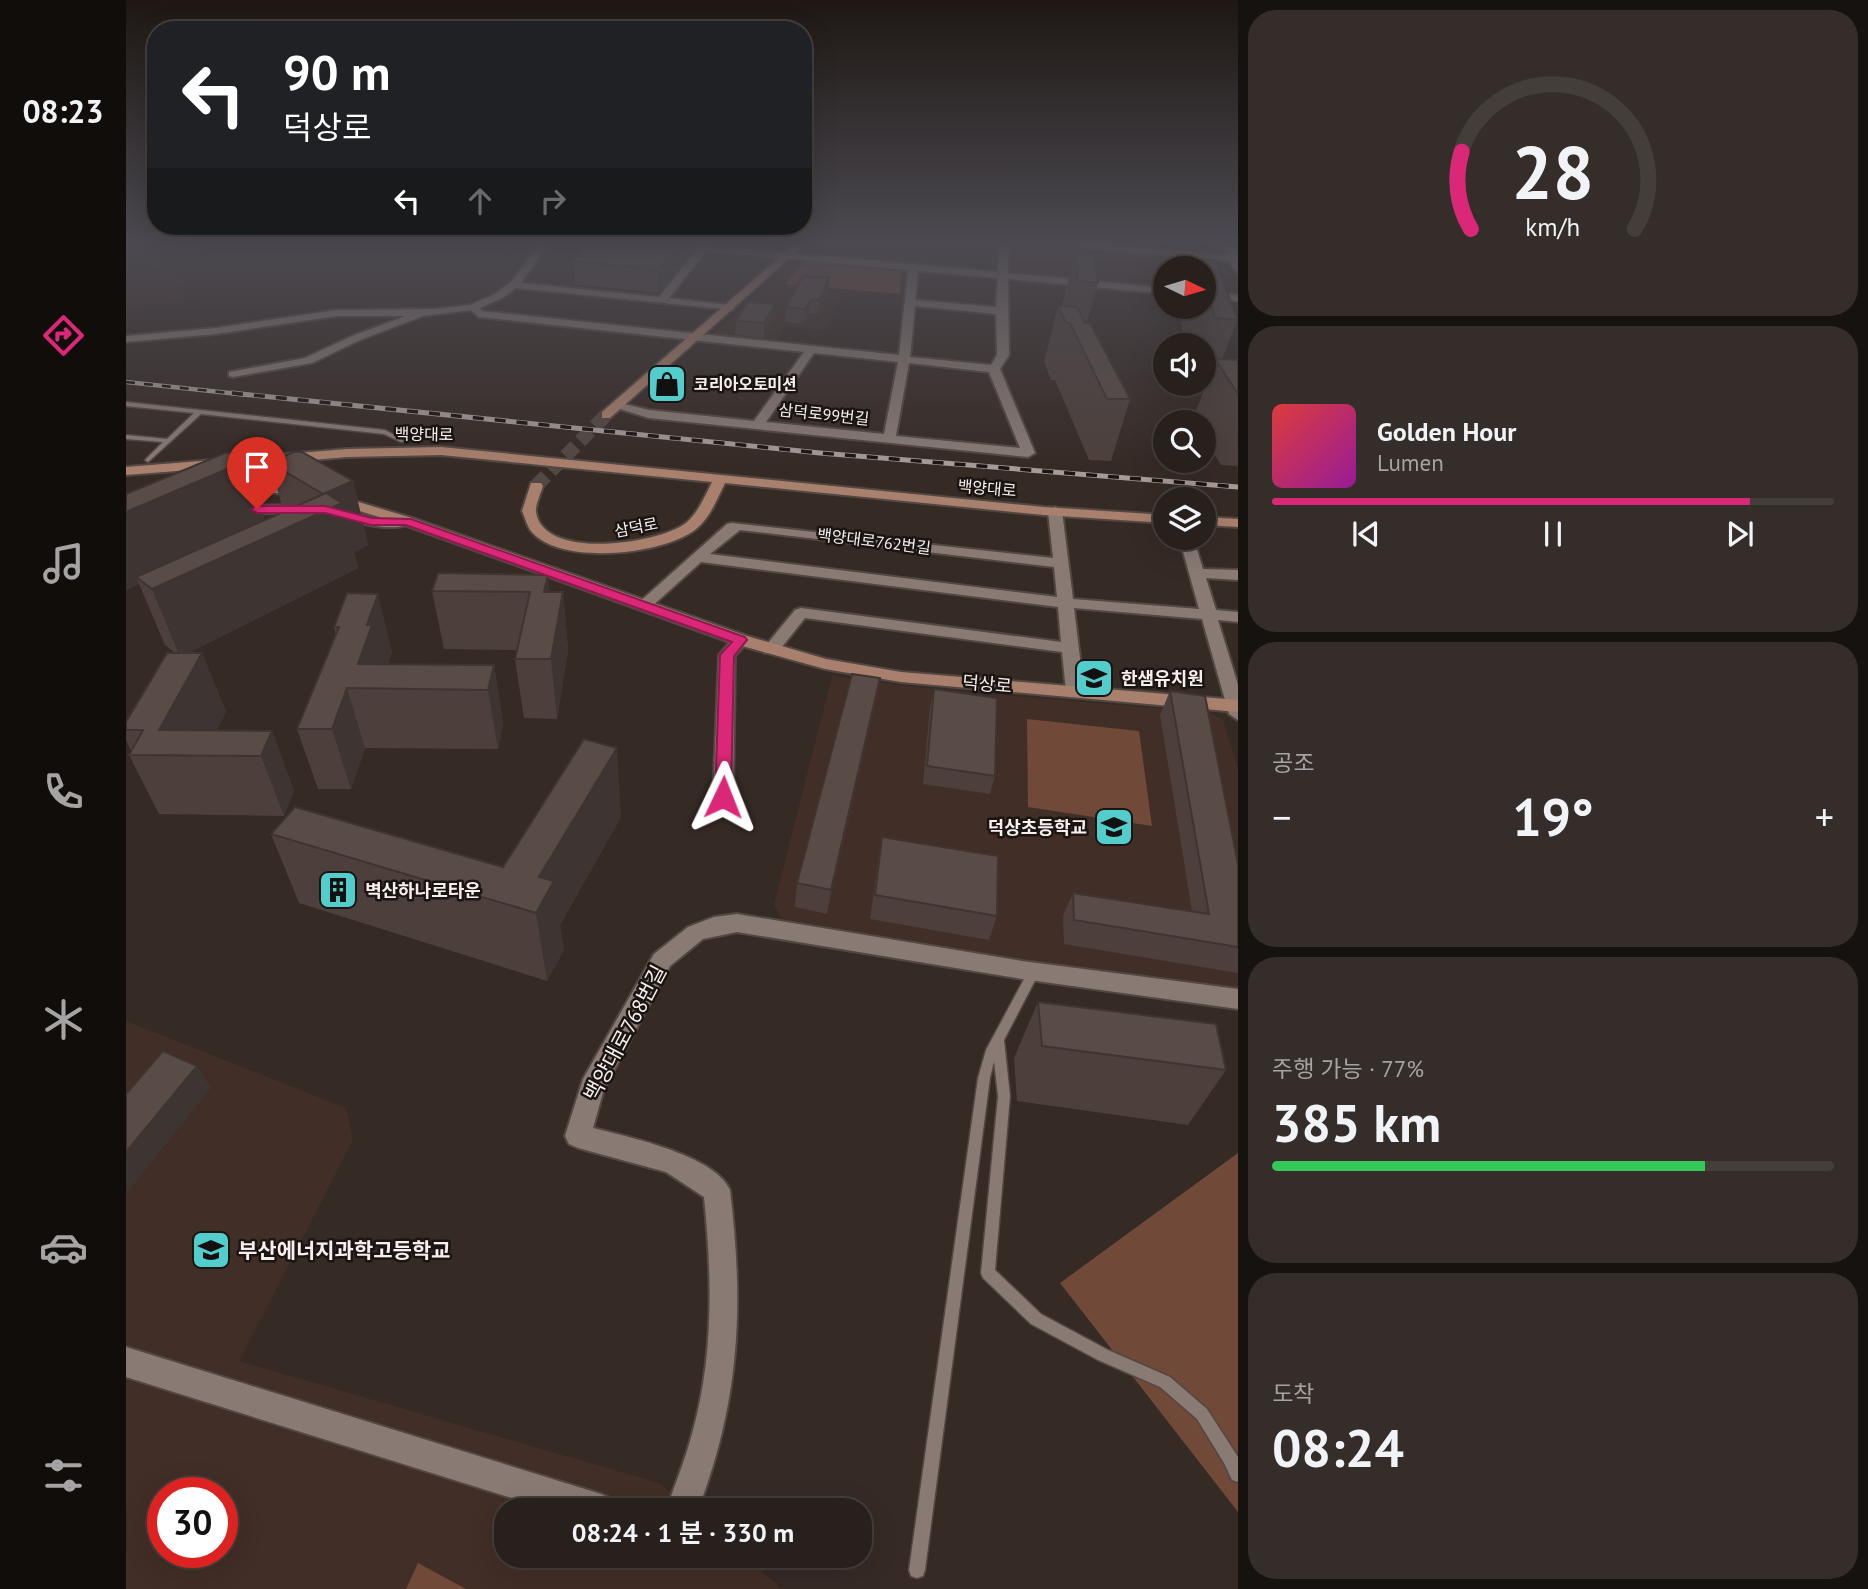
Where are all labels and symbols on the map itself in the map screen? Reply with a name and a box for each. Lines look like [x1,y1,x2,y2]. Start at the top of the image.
north arrow [1153,256,1216,318]
shop icon: 코리아오토미션 [646,363,688,405]
place label: 코리아오토미션 [694,374,797,394]
street label: 삼덕로99번길 [778,399,870,429]
street label: 백양대로 [394,423,454,445]
pin [227,437,287,509]
street label: 백양대로 [957,475,1017,501]
street label: 삼덕로 [612,513,660,541]
street label: 백양대로762번길 [816,524,932,558]
school or university icon: 한샘유치원 [1073,657,1115,699]
place label: 한샘유치원 [1121,667,1204,690]
street label: 덕상로 [961,670,1013,698]
position arrow [686,760,760,834]
school or university icon: 덕상초등학교 [1093,806,1135,848]
place label: 덕상초등학교 [988,816,1087,839]
building icon: 벽산하나로타운 [317,869,359,911]
place label: 벽산하나로타운 [365,879,481,902]
street label: 백양대로768번길 [578,960,672,1106]
school or university icon: 부산에너지과학고등학교 [190,1229,232,1271]
place label: 부산에너지과학고등학교 [238,1237,451,1264]
speed limit sign: 30 [147,1477,238,1568]

